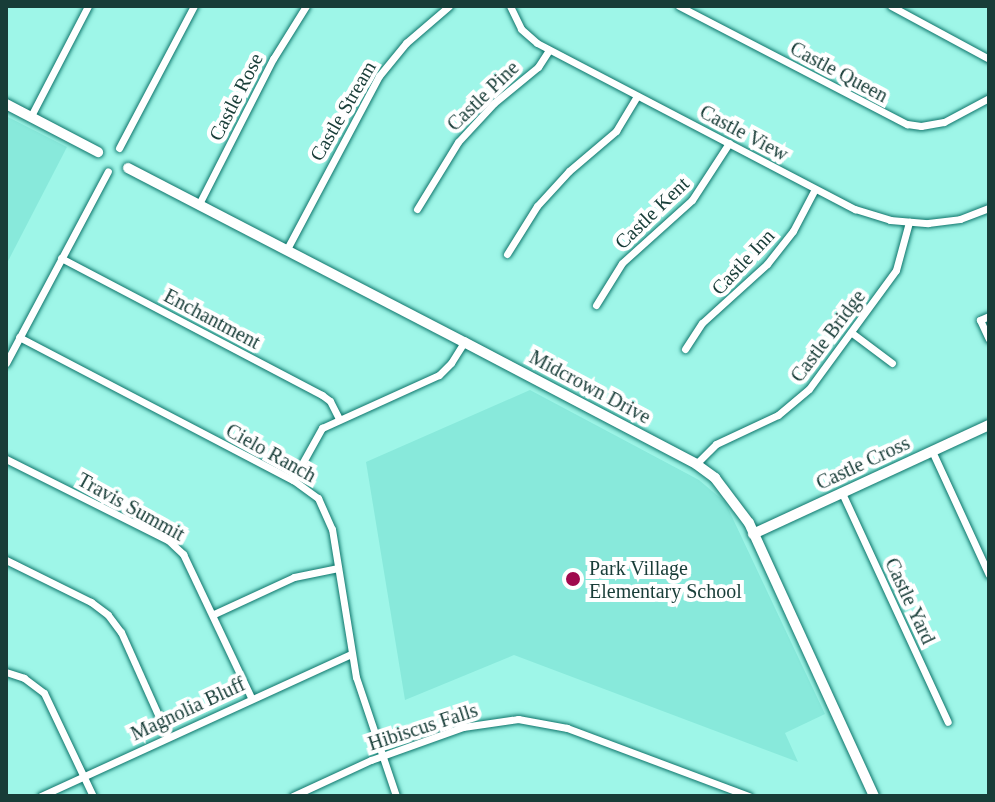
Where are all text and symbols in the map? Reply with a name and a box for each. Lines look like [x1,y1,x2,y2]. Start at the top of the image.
street label: Castle Queen [786,36,892,108]
street label: Castle Rose [204,49,268,145]
street label: Castle Pine [442,56,524,136]
street label: Castle Stream [305,57,381,165]
street label: Castle View [695,100,793,166]
street label: Castle Kent [610,172,694,254]
street label: Castle Inn [706,224,780,300]
street label: Enchantment [160,284,264,354]
street label: Castle Bridge [785,285,871,387]
street label: Midcrown Drive [525,345,655,429]
street label: Cielo Ranch [222,418,320,488]
street label: Castle Cross [812,431,914,495]
street label: Travis Summit [73,468,189,546]
street label: Castle Yard [879,554,941,648]
place label: Park Village Elementary School [589,556,742,603]
marker: Park Village Elementary School [564,570,582,588]
street label: Magnolia Bluff [127,672,249,746]
street label: Hibiscus Falls [365,698,481,756]

